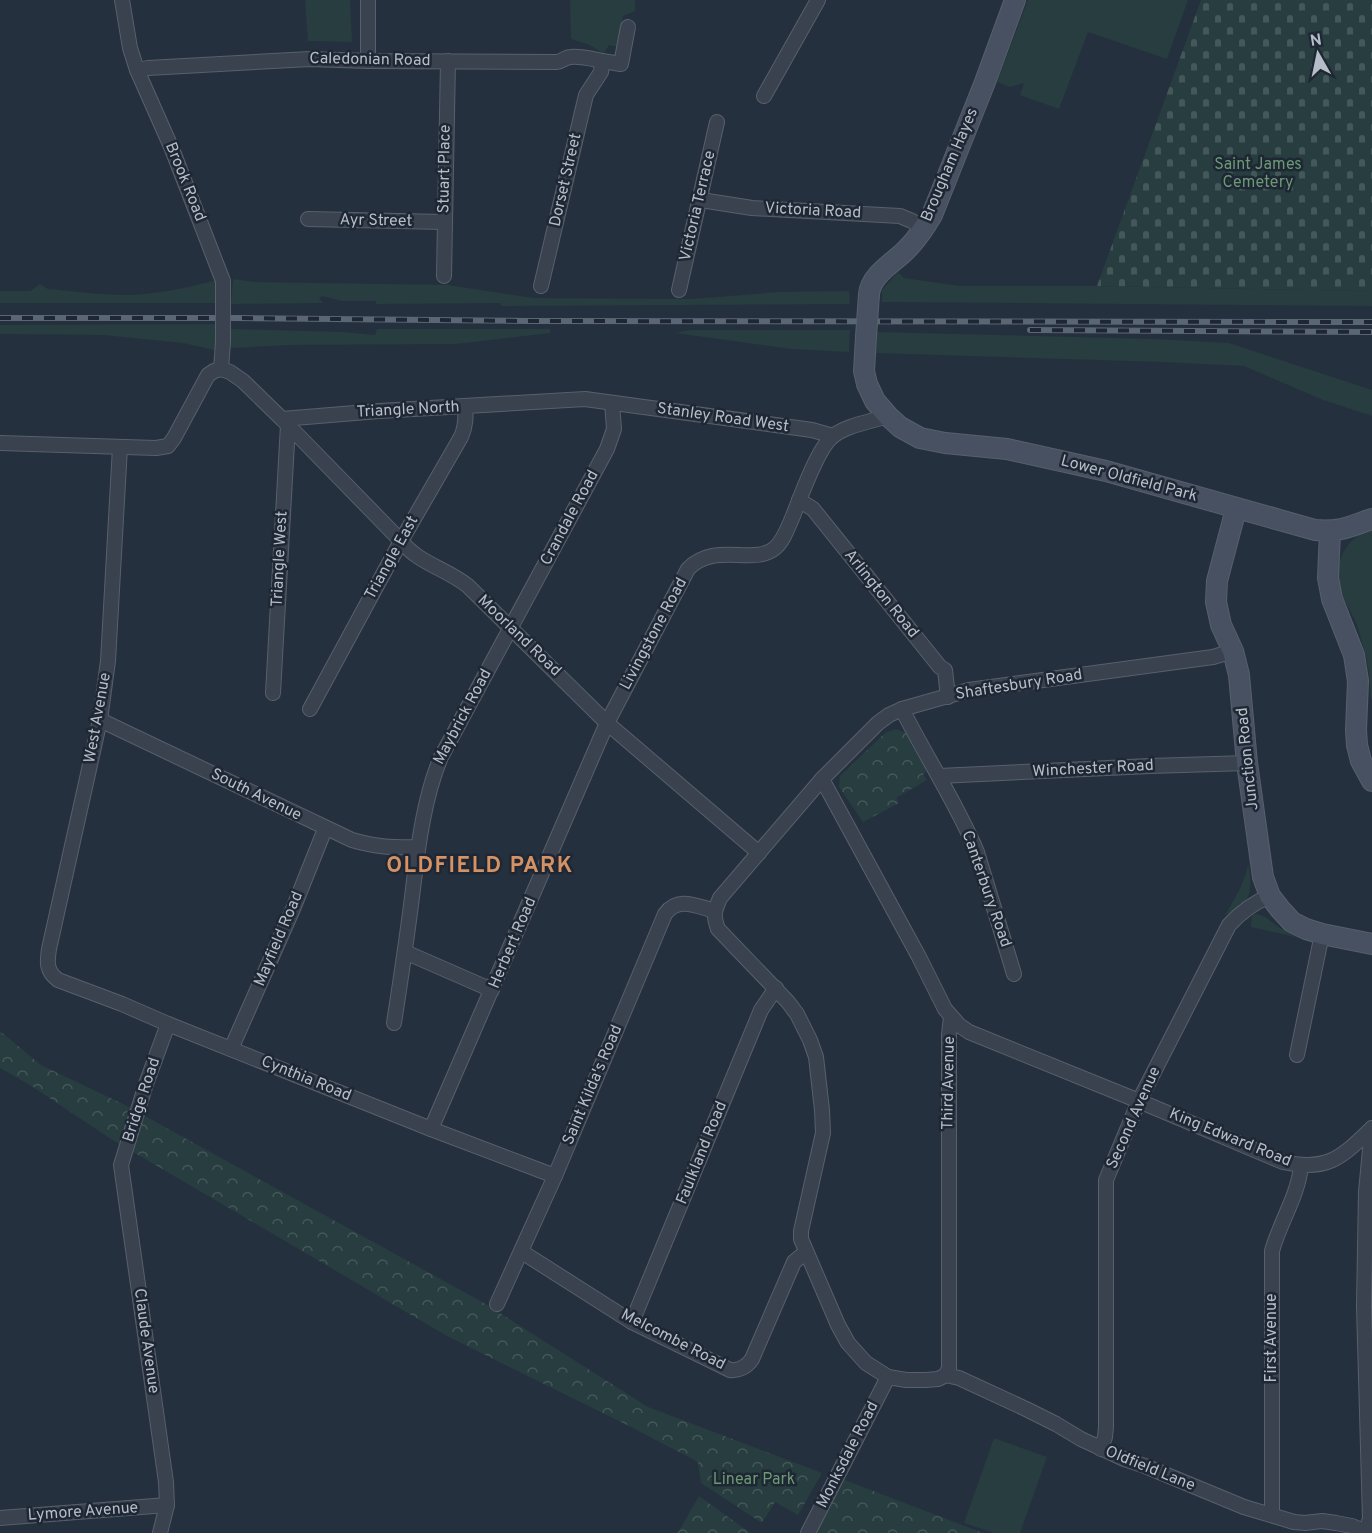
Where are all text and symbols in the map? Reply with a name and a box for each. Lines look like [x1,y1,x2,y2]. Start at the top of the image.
north arrow [1288,24,1348,84]
text: N [1309,30,1323,52]
street label: Caledonian Road [309,49,431,71]
street label: Brougham Hayes [917,105,983,225]
street label: Stuart Place [434,124,456,214]
street label: Dorset Street [546,131,586,229]
street label: Brook Road [160,139,210,225]
street label: Victoria Terrace [676,149,720,263]
park label: Saint James Cemetery [1214,155,1302,193]
street label: Victoria Road [764,198,862,224]
street label: Ayr Street [339,210,413,232]
street label: Triangle North [356,397,460,423]
street label: Stanley Road West [656,399,790,437]
street label: Lower Oldfield Park [1059,451,1199,507]
street label: Crandale Road [536,467,604,569]
street label: Triangle West [267,510,293,608]
street label: Triangle East [361,513,423,603]
street label: Arlington Road [839,546,923,642]
street label: Livingstone Road [616,574,692,694]
street label: Moorland Road [473,591,565,681]
street label: Shaftesbury Road [954,665,1084,705]
street label: Maybrick Road [429,666,497,768]
street label: West Avenue [80,671,116,765]
street label: Junction Road [1233,707,1263,811]
street label: Winchester Road [1032,756,1154,782]
street label: South Avenue [207,764,305,826]
street label: Canterbury Road [957,828,1015,950]
district label: OLDFIELD PARK [386,853,574,880]
street label: Mayfield Road [250,889,308,989]
street label: Herbert Road [485,894,541,992]
street label: Saint Kilda's Road [559,1022,627,1148]
street label: Third Avenue [938,1036,960,1130]
street label: Cynthia Road [258,1052,354,1106]
street label: Bridge Road [119,1055,165,1145]
street label: Second Avenue [1102,1064,1166,1172]
street label: Faulkland Road [672,1098,732,1208]
street label: King Edward Road [1166,1104,1294,1172]
street label: Claude Avenue [129,1287,163,1395]
street label: First Avenue [1262,1293,1282,1383]
street label: Melcombe Road [617,1305,729,1375]
street label: Monksdale Road [812,1398,884,1512]
street label: Oldfield Lane [1102,1442,1198,1496]
park label: Linear Park [713,1470,795,1490]
street label: Lymore Avenue [27,1498,139,1526]

